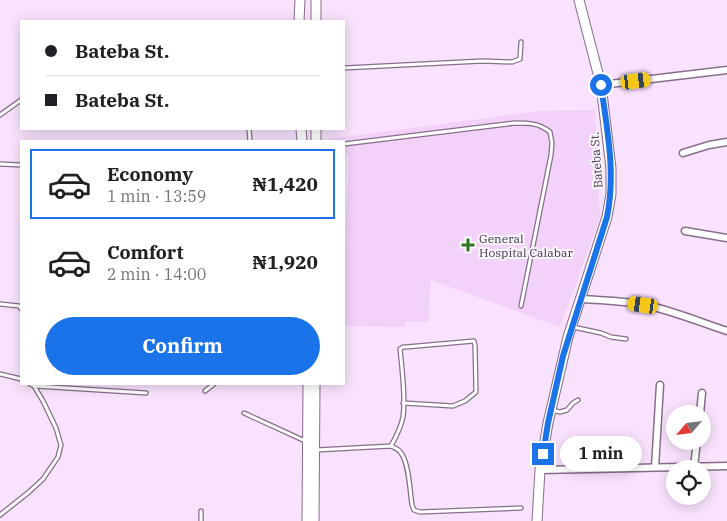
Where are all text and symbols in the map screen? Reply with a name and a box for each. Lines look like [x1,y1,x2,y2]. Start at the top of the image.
text: Bateba St. [75,39,169,63]
car [620,72,651,90]
route start [590,74,612,96]
text: Bateba St. [75,88,169,112]
street label: Bateba St. [587,131,605,189]
icon: car [47,162,92,207]
text: Economy [107,162,193,186]
text: ₦1,420 [252,172,318,196]
text: 1 min · 13:59 [107,186,206,206]
place label: General Hospital Calabar [479,231,573,260]
marker: General Hospital Calabar [461,238,475,252]
icon: car [47,240,92,285]
text: Comfort [107,240,184,264]
text: ₦1,920 [252,250,318,274]
text: 2 min · 14:00 [107,264,206,284]
car [627,295,658,315]
button: Confirm [45,317,320,375]
north arrow [666,405,711,450]
map controls [666,405,711,505]
callout: 1 min [560,436,643,472]
route end [532,443,554,465]
text: 1 min [579,443,623,463]
button: locate [666,460,711,505]

